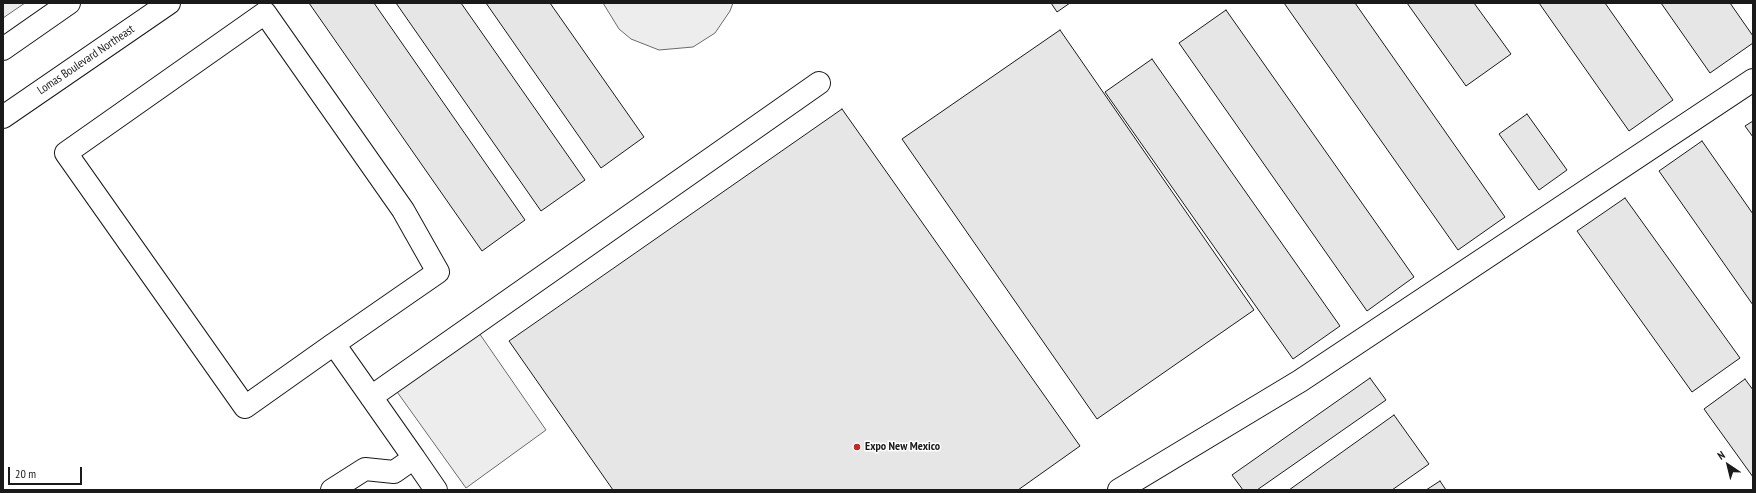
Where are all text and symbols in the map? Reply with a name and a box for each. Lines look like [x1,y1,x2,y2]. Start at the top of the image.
street label: Lomas Boulevard Northeast [35,22,137,98]
place label: Expo New Mexico [865,440,940,454]
marker: Expo New Mexico [852,442,862,452]
north arrow [1708,445,1748,485]
text: N [1715,448,1728,463]
scale bar [10,459,84,485]
text: 20 m [15,466,36,481]

